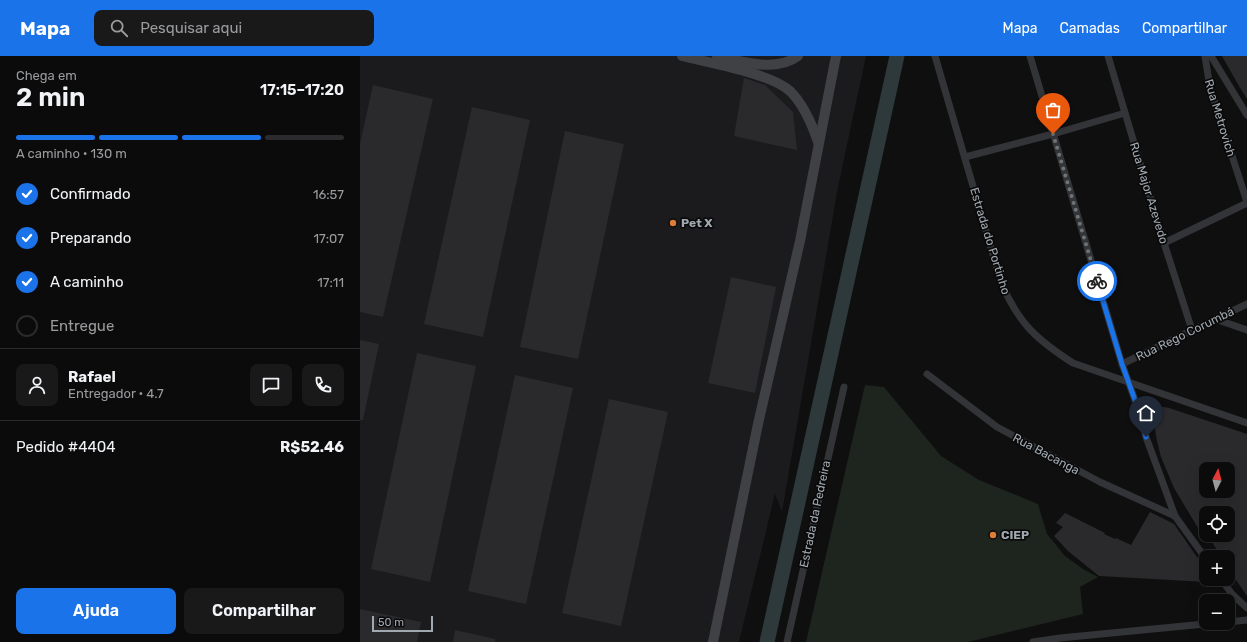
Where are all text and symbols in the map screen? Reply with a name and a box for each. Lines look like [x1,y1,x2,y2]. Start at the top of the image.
search box [94,10,374,46]
text: Mapa [20,17,70,40]
icon: search [108,17,130,39]
text: Pesquisar aqui [140,19,242,37]
text: Mapa [1003,20,1038,37]
text: Camadas [1060,20,1120,37]
text: Compartilhar [1142,20,1227,37]
text: Chega em [16,68,77,83]
street label: Rua Metrovich [1202,78,1238,158]
text: 17:15–17:20 [260,81,344,99]
text: 2 min [16,82,85,113]
pin [1036,93,1070,134]
icon: bag [1042,99,1064,121]
street label: Rua Major Azevedo [1127,141,1171,246]
text: A caminho · 130 m [16,146,127,161]
icon: check [16,183,38,205]
text: Confirmado [50,185,131,203]
street label: Estrada do Portinho [967,186,1013,296]
text: 16:57 [313,187,344,202]
place label: Pet X [681,216,713,230]
marker: Pet X [668,218,678,228]
icon: check [16,227,38,249]
text: Preparando [50,229,131,247]
text: 17:07 [314,231,344,246]
courier [1077,261,1117,301]
icon: bike [1086,270,1108,292]
icon: check [16,271,38,293]
text: A caminho [50,273,124,291]
text: 17:11 [317,275,344,290]
street label: Rua Rego Corumbá [1134,304,1236,364]
text: Entregue [50,317,114,335]
button: person [16,364,58,406]
button: chat [250,364,292,406]
button: phone [302,364,344,406]
text: Rafael [68,368,116,386]
text: Entregador · 4.7 [68,386,164,401]
pin [1129,396,1163,437]
icon: home [1135,402,1157,424]
street label: Rua Bacanga [1010,431,1082,477]
text: Pedido #4404 [16,438,116,456]
text: R$52.46 [280,438,344,456]
street label: Estrada da Pedreira [797,459,833,569]
north arrow [1199,462,1235,498]
map controls [1199,462,1235,630]
button: locate [1199,506,1235,542]
place label: CIEP [1001,528,1029,542]
marker: CIEP [988,530,998,540]
button: + [1199,550,1235,586]
button: Ajuda [16,588,176,634]
button: Compartilhar [184,588,344,634]
button: − [1199,594,1235,630]
scale bar [372,614,433,633]
text: 50 m [378,616,404,629]

